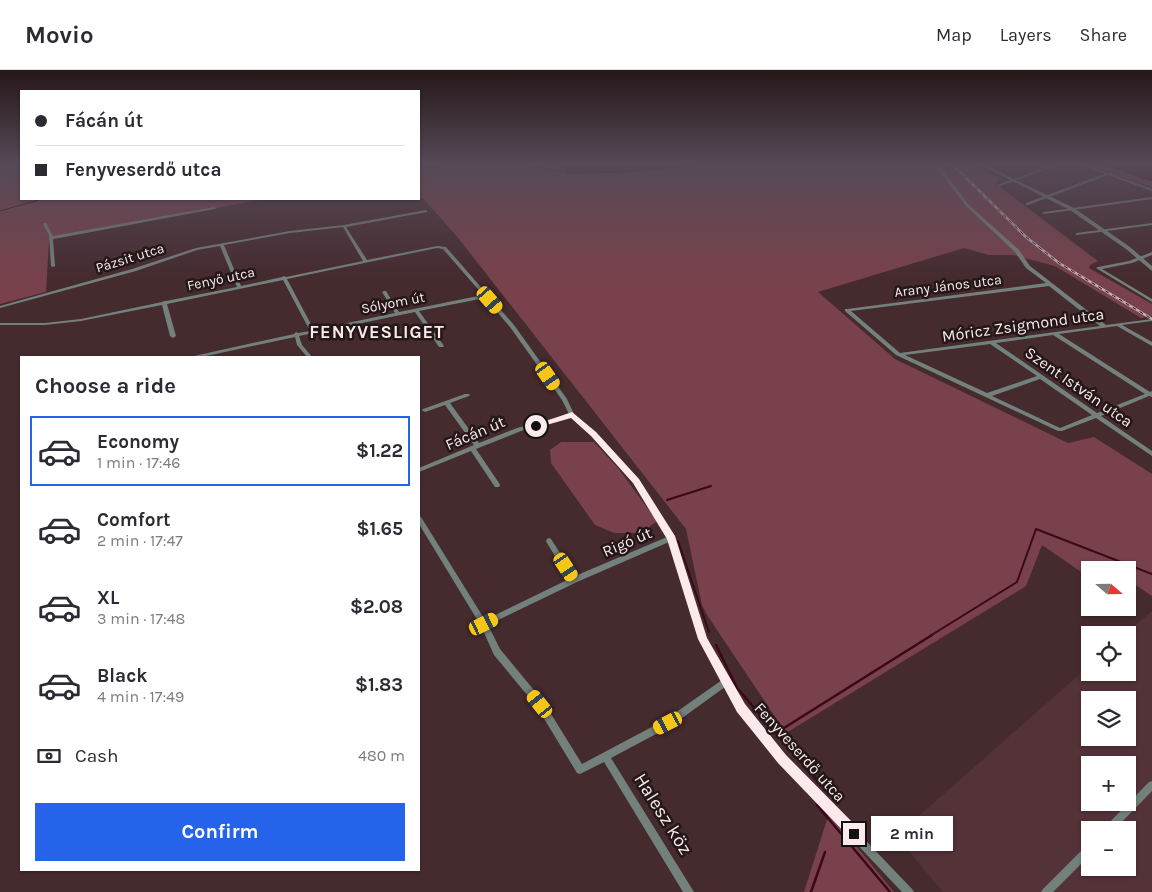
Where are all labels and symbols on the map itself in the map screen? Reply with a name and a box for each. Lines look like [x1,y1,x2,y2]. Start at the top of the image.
street label: Pázsit utca [94,240,166,276]
street label: Fenyő utca [186,264,256,294]
street label: Arany János utca [893,271,1003,301]
car [474,284,505,316]
street label: Sólyom út [360,289,426,317]
street label: Móricz Zsigmond utca [941,304,1105,346]
district label: FENYVESLIGET [309,321,445,343]
street label: Szent István utca [1022,343,1136,431]
car [533,359,562,393]
street label: Fácán út [442,412,508,454]
route start [525,415,547,437]
street label: Rigó út [599,523,655,561]
car [551,550,580,584]
north arrow [1081,561,1136,616]
car [467,611,500,637]
car [524,688,555,720]
street label: Fenyveserdő utca [751,699,849,805]
car [651,710,684,736]
street label: Halesz köz [629,769,697,859]
callout: 2 min [872,816,954,852]
route end [843,823,865,845]

